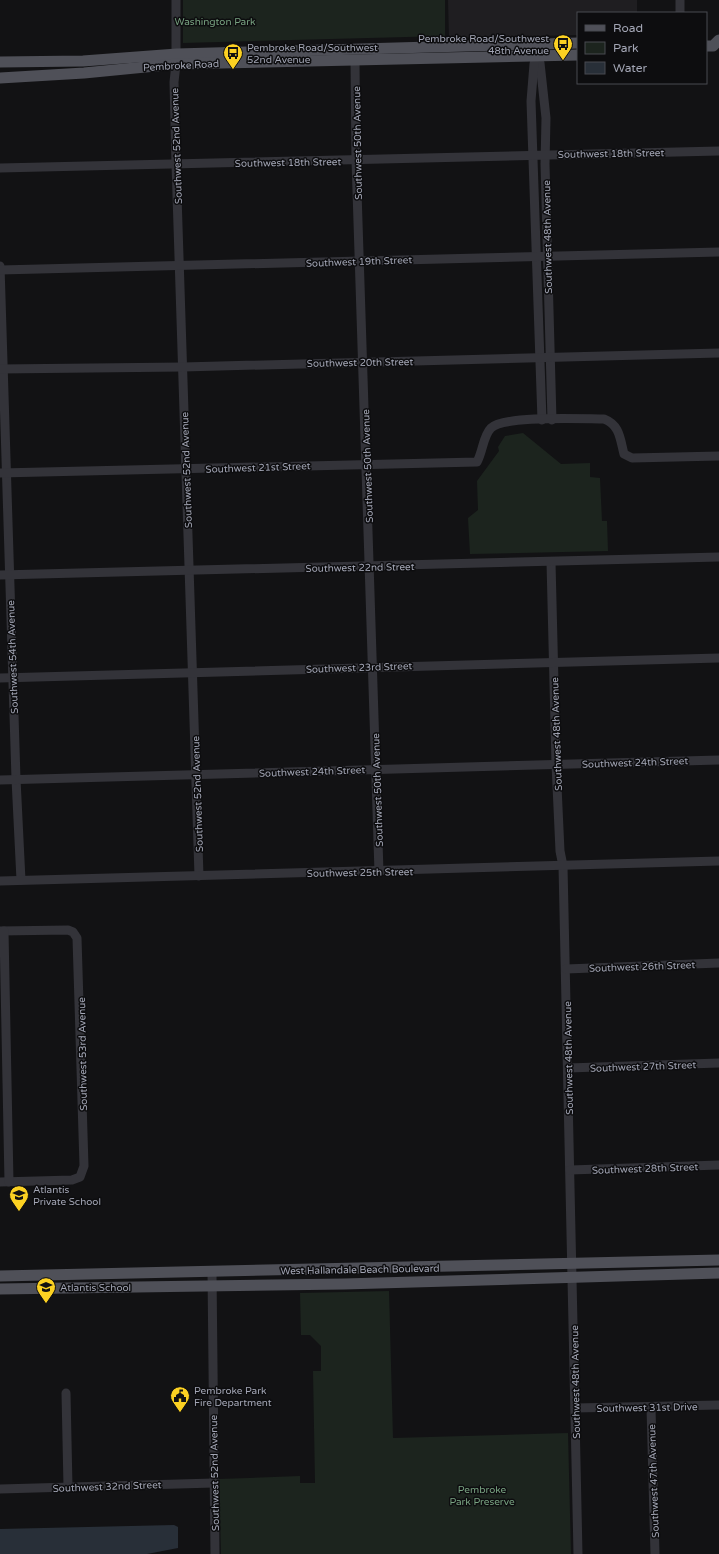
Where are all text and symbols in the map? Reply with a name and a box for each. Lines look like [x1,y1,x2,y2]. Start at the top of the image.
legend [577,12,707,84]
park label: Washington Park [175,16,256,28]
text: Road [613,21,643,35]
place label: Pembroke Road/Southwest 48th Avenue [418,33,549,57]
bus stop icon: Pembroke Road/Southwest 48th Avenue [552,33,574,61]
text: Park [613,41,639,55]
bus stop icon: Pembroke Road/Southwest 52nd Avenue [222,42,244,70]
place label: Pembroke Road/Southwest 52nd Avenue [247,42,378,66]
street label: Pembroke Road [143,58,219,74]
text: Water [613,61,648,75]
street label: Southwest 50th Avenue [351,86,365,200]
street label: Southwest 52nd Avenue [169,87,185,204]
street label: Southwest 18th Street [558,147,665,161]
street label: Southwest 18th Street [235,156,342,170]
street label: Southwest 48th Avenue [541,180,555,294]
street label: Southwest 19th Street [306,254,413,270]
street label: Southwest 20th Street [307,356,414,370]
street label: Southwest 50th Avenue [360,409,376,523]
street label: Southwest 52nd Avenue [179,411,195,528]
street label: Southwest 21st Street [205,460,311,476]
street label: Southwest 22nd Street [305,561,415,575]
street label: Southwest 54th Avenue [5,600,21,714]
street label: Southwest 23rd Street [306,660,413,676]
street label: Southwest 48th Avenue [549,677,565,791]
street label: Southwest 50th Avenue [370,733,386,847]
street label: Southwest 52nd Avenue [190,735,206,852]
street label: Southwest 24th Street [582,755,689,771]
street label: Southwest 24th Street [259,764,366,780]
street label: Southwest 25th Street [307,866,414,880]
street label: Southwest 26th Street [589,959,696,975]
street label: Southwest 53rd Avenue [76,997,90,1111]
street label: Southwest 48th Avenue [562,1001,576,1115]
street label: Southwest 27th Street [590,1059,697,1075]
street label: Southwest 28th Street [592,1161,699,1177]
school or university icon: Atlantis Private School [8,1184,30,1212]
place label: Atlantis Private School [33,1184,101,1208]
street label: West Hallandale Beach Boulevard [280,1263,440,1277]
school or university icon: Atlantis School [35,1276,57,1304]
place label: Atlantis School [60,1282,131,1294]
street label: Southwest 48th Avenue [569,1325,583,1439]
public building icon: Pembroke Park Fire Department [169,1385,191,1413]
place label: Pembroke Park Fire Department [194,1385,272,1409]
street label: Southwest 31st Drive [596,1401,698,1415]
street label: Southwest 52nd Avenue [208,1414,222,1531]
street label: Southwest 47th Avenue [646,1424,662,1538]
street label: Southwest 32nd Street [52,1479,162,1495]
park label: Pembroke Park Preserve [449,1484,515,1508]

